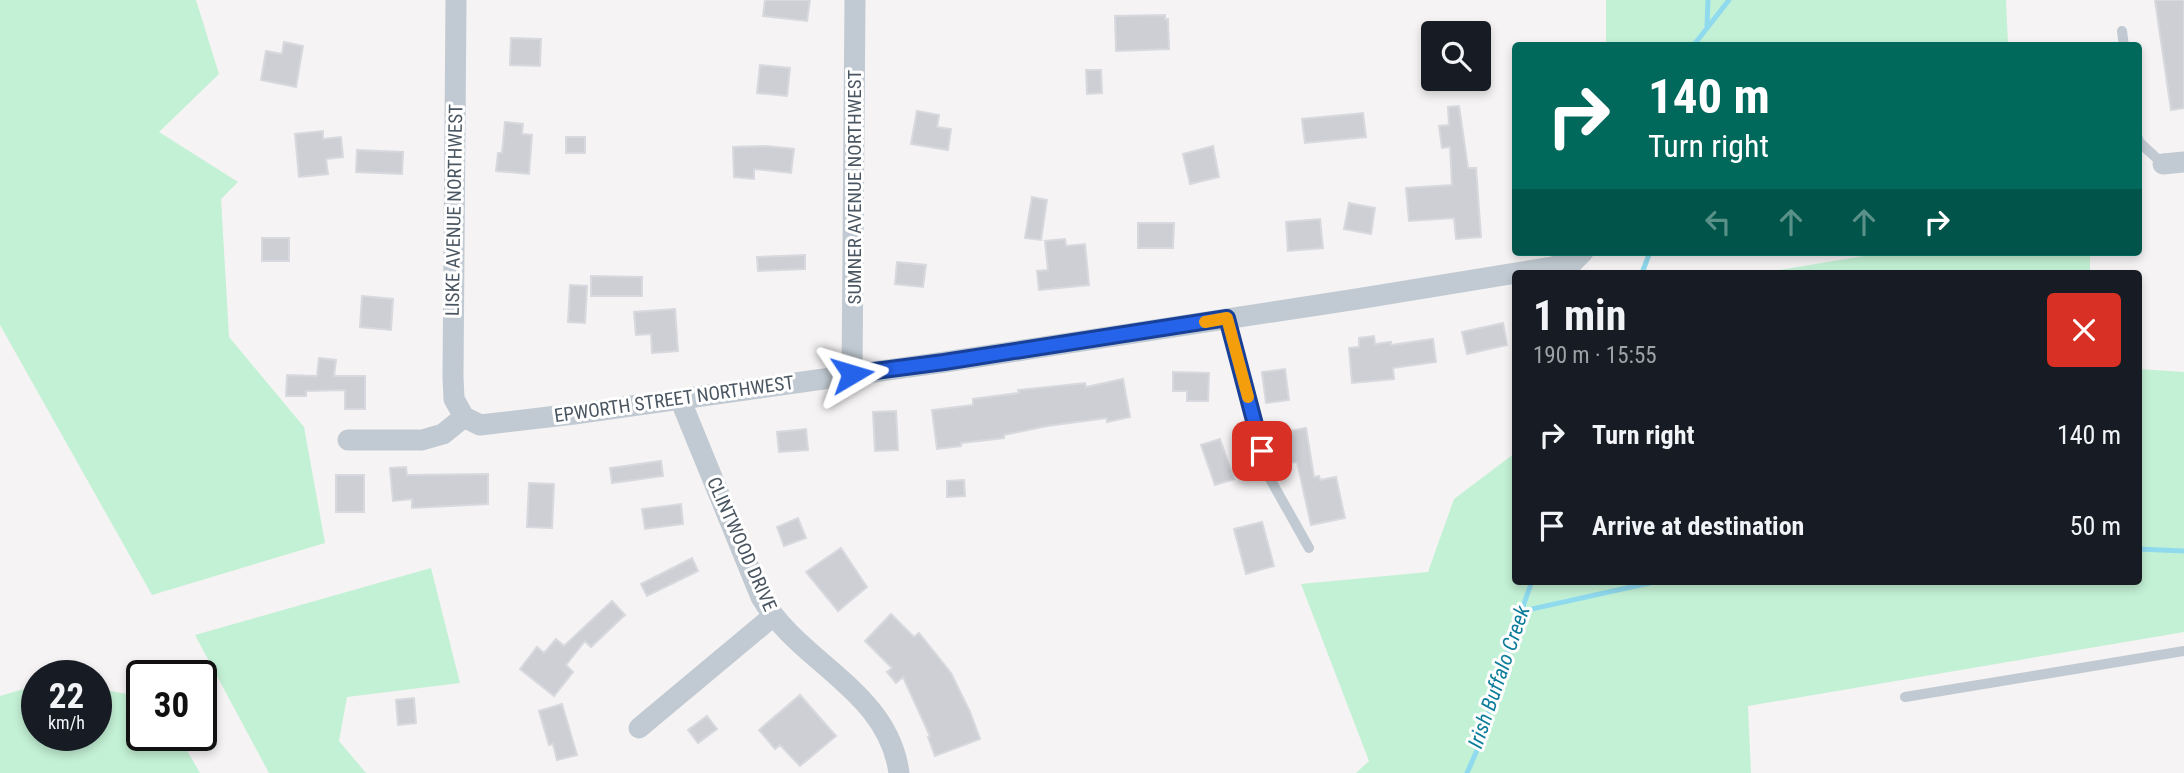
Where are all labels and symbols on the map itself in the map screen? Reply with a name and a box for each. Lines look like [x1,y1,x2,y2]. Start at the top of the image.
street label: SUMNER AVENUE NORTHWEST [843,69,866,304]
street label: LISKE AVENUE NORTHWEST [441,104,467,316]
position arrow [815,337,889,411]
street label: EPWORTH STREET NORTHWEST [553,371,795,427]
pin [1232,421,1292,481]
street label: CLINTWOOD DRIVE [702,473,782,615]
water label: Irish Buffalo Creek [1463,602,1535,751]
speed limit sign: 30 [126,660,217,751]

